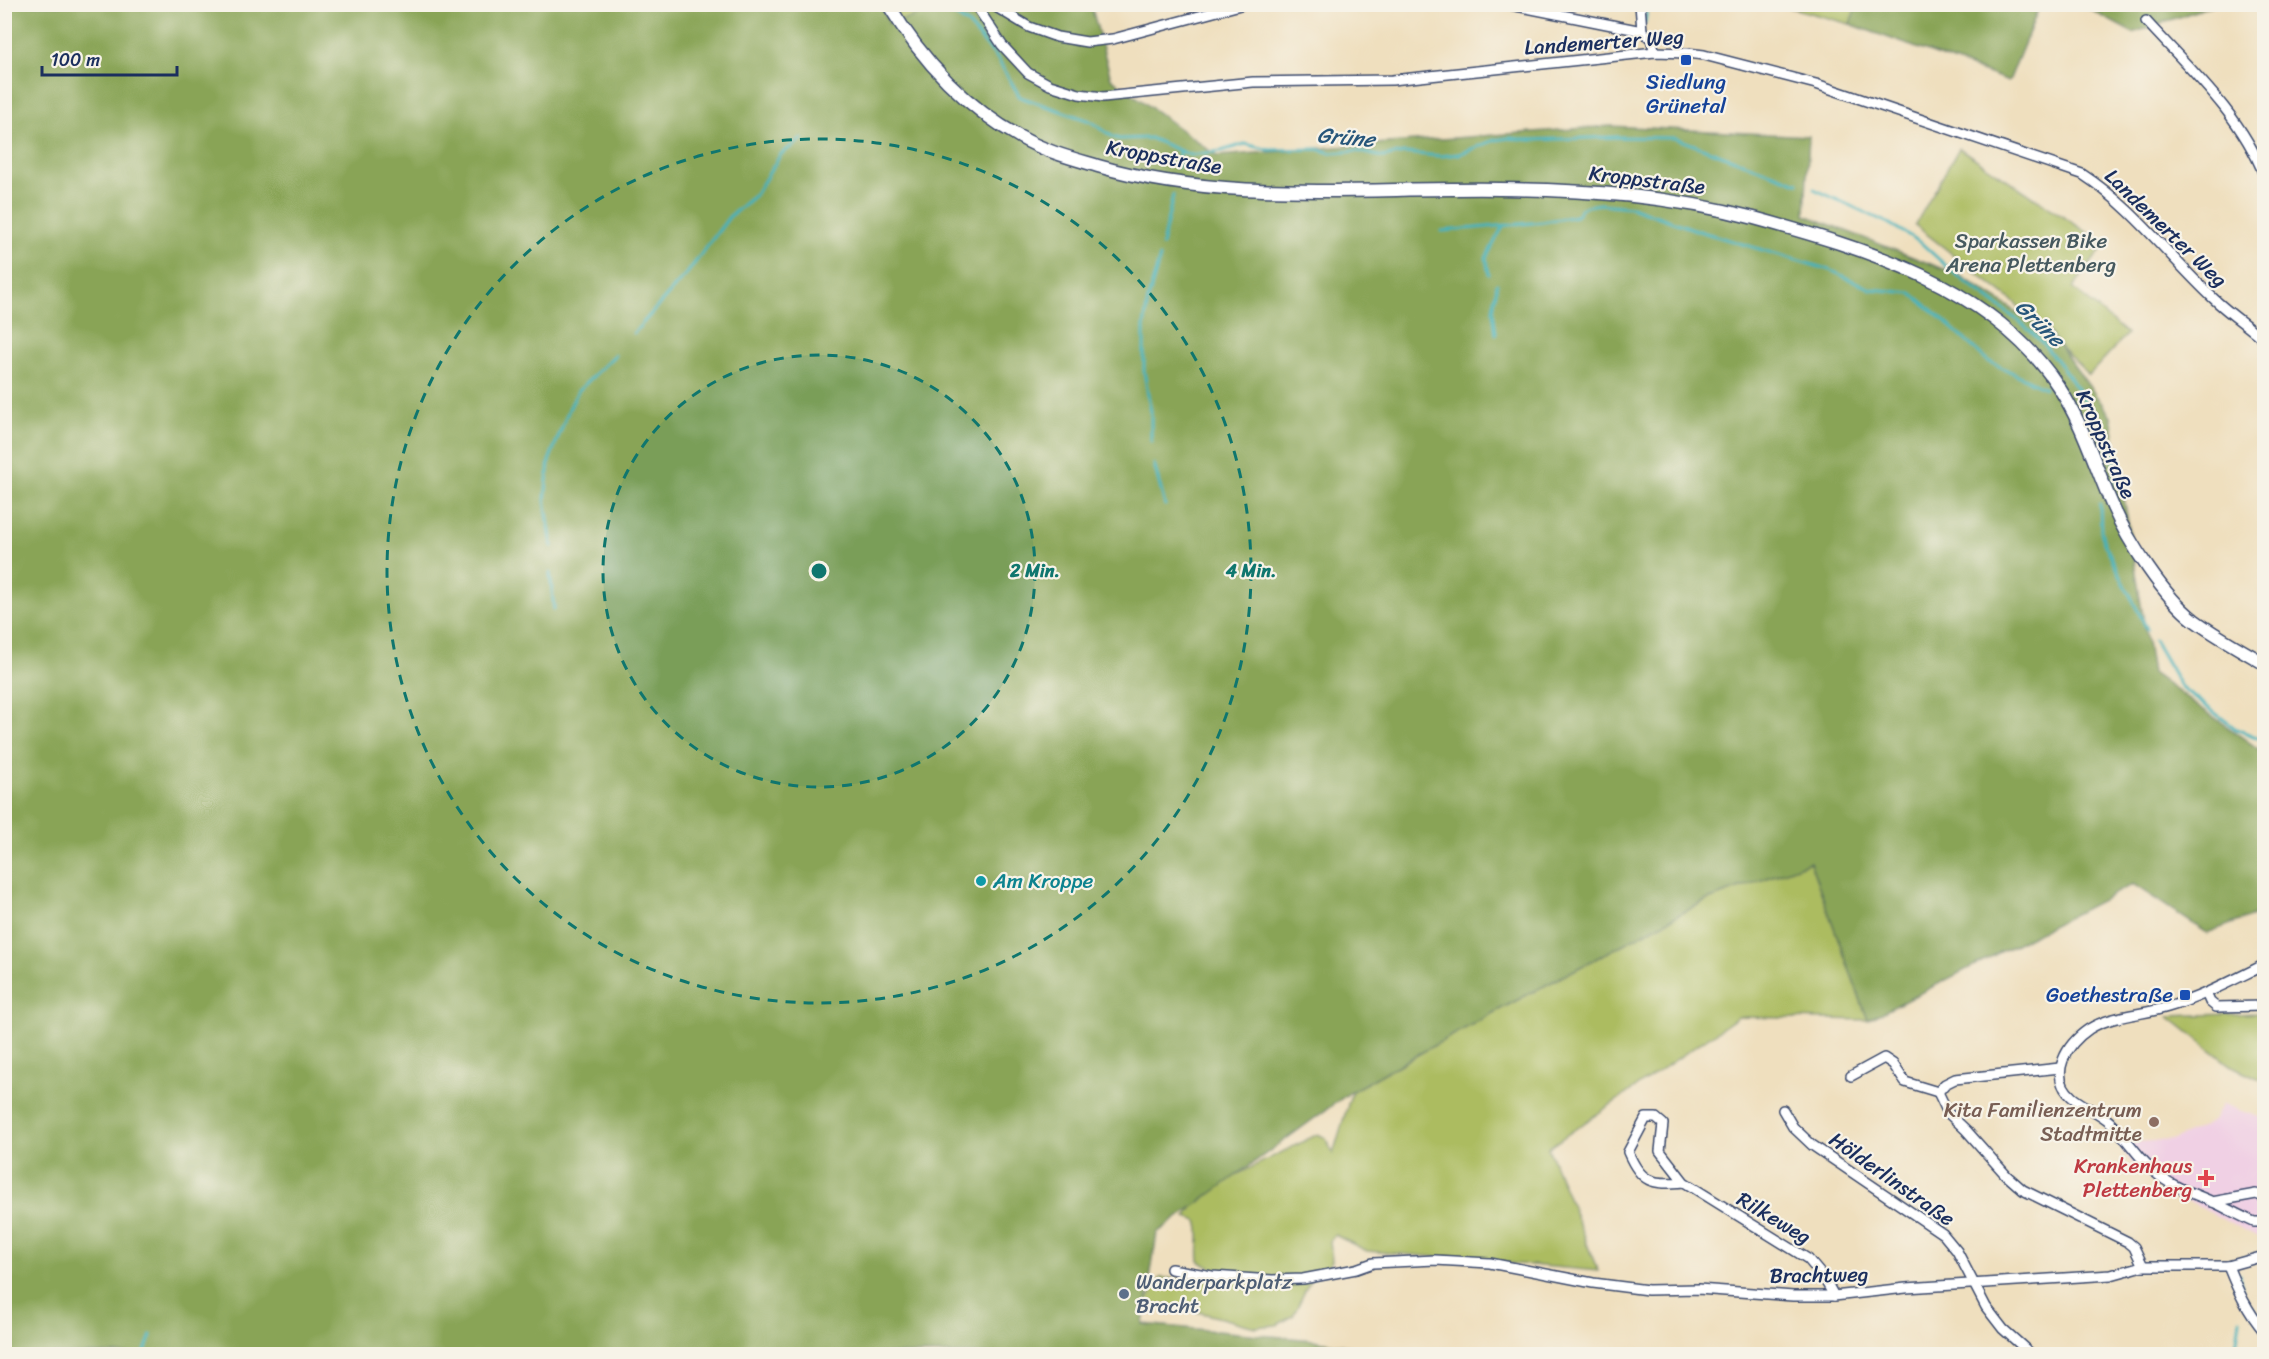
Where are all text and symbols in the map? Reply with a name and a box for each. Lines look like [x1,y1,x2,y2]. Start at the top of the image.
street label: Landemerter Weg [1523,17,1685,67]
scale bar [42,39,177,77]
text: 100 m [51,44,100,76]
marker: Siedlung Grünetal [1679,53,1693,67]
place label: Siedlung Grünetal [1646,63,1727,125]
water label: Grüne [1316,115,1379,159]
street label: Kroppstraße [1103,128,1225,186]
street label: Kroppstraße [1587,154,1707,206]
street label: Landemerter Weg [2095,159,2237,297]
park label: Sparkassen Bike Arena Plettenberg [1945,222,2116,284]
water label: Grüne [2006,289,2076,359]
street label: Kroppstraße [2065,383,2147,505]
text: 2 Min. [1009,555,1060,587]
text: 4 Min. [1225,555,1276,587]
centre of rings [809,561,829,581]
place label: Am Kroppe [992,862,1094,900]
marker: Am Kroppe [974,874,988,888]
place label: Goethestraße [2046,976,2173,1014]
marker: Goethestraße [2178,988,2192,1002]
place label: Kita Familienzentrum Stadtmitte [1944,1091,2142,1153]
marker: Kita Familienzentrum Stadtmitte [2147,1115,2161,1129]
street label: Hölderlinstraße [1821,1121,1963,1237]
place label: Krankenhaus Plettenberg [2074,1147,2192,1209]
marker: Krankenhaus Plettenberg [2197,1169,2215,1187]
street label: Rilkeweg [1729,1181,1819,1256]
street label: Brachtweg [1769,1255,1869,1295]
place label: Wanderparkplatz Bracht [1136,1263,1293,1325]
marker: Wanderparkplatz Bracht [1117,1287,1131,1301]

